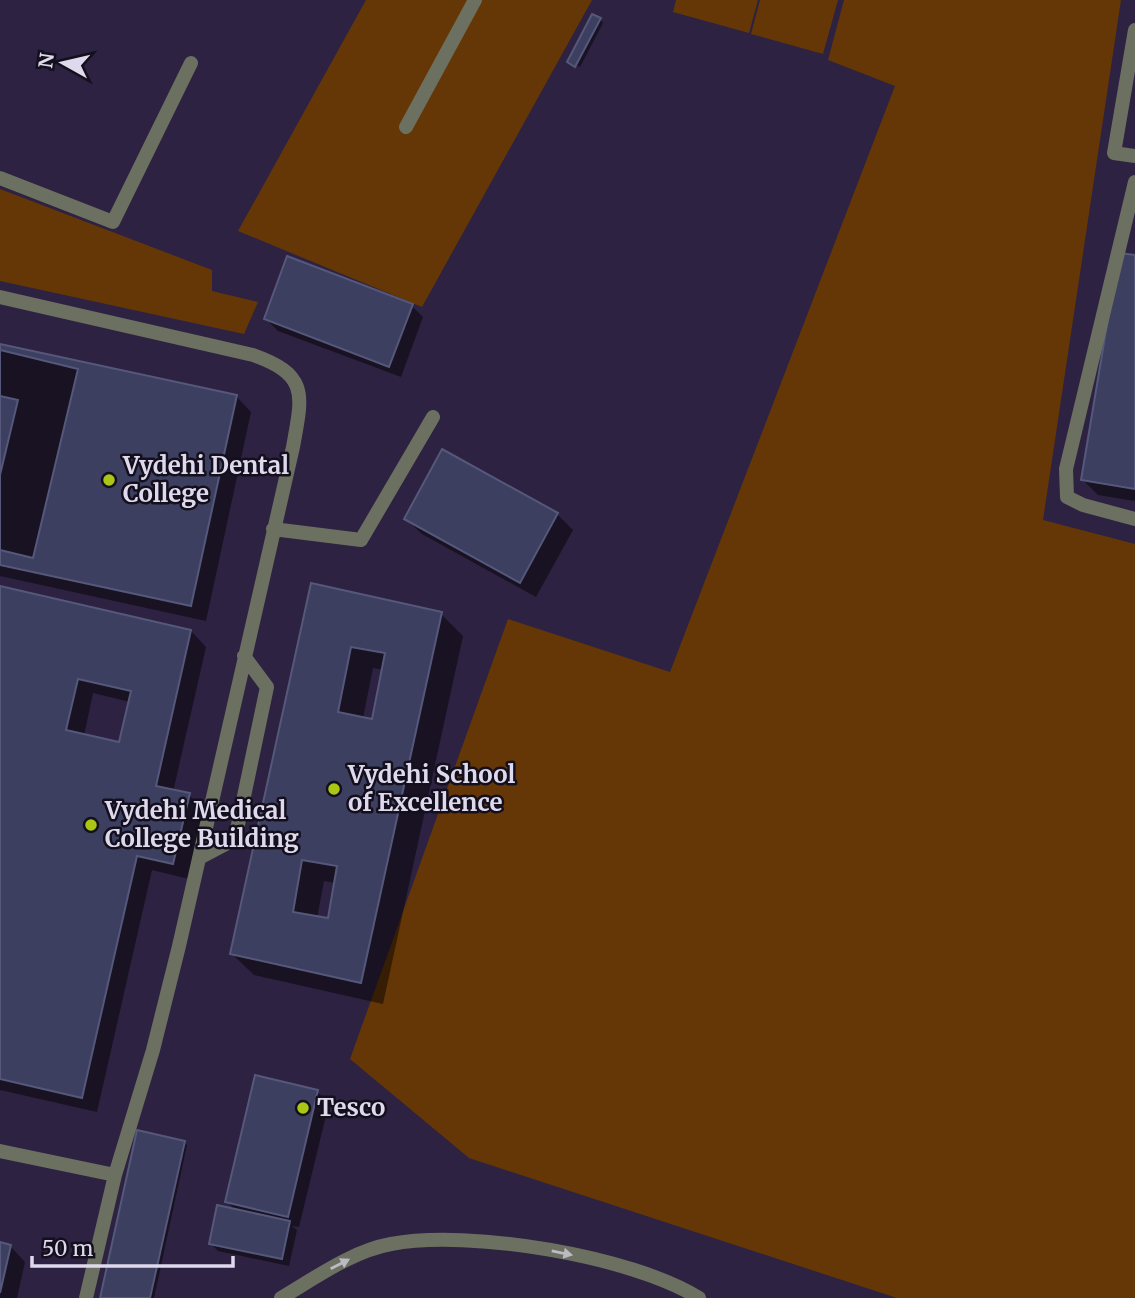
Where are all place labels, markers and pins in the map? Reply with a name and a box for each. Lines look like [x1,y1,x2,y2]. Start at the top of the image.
place label: Vydehi Dental College [122,450,289,509]
marker: Vydehi Dental College [101,472,117,488]
place label: Vydehi School of Excellence [347,759,515,818]
marker: Vydehi School of Excellence [326,781,342,797]
place label: Vydehi Medical College Building [104,795,299,854]
marker: Vydehi Medical College Building [83,817,99,833]
place label: Tesco [317,1092,385,1123]
marker: Tesco [295,1100,311,1116]

